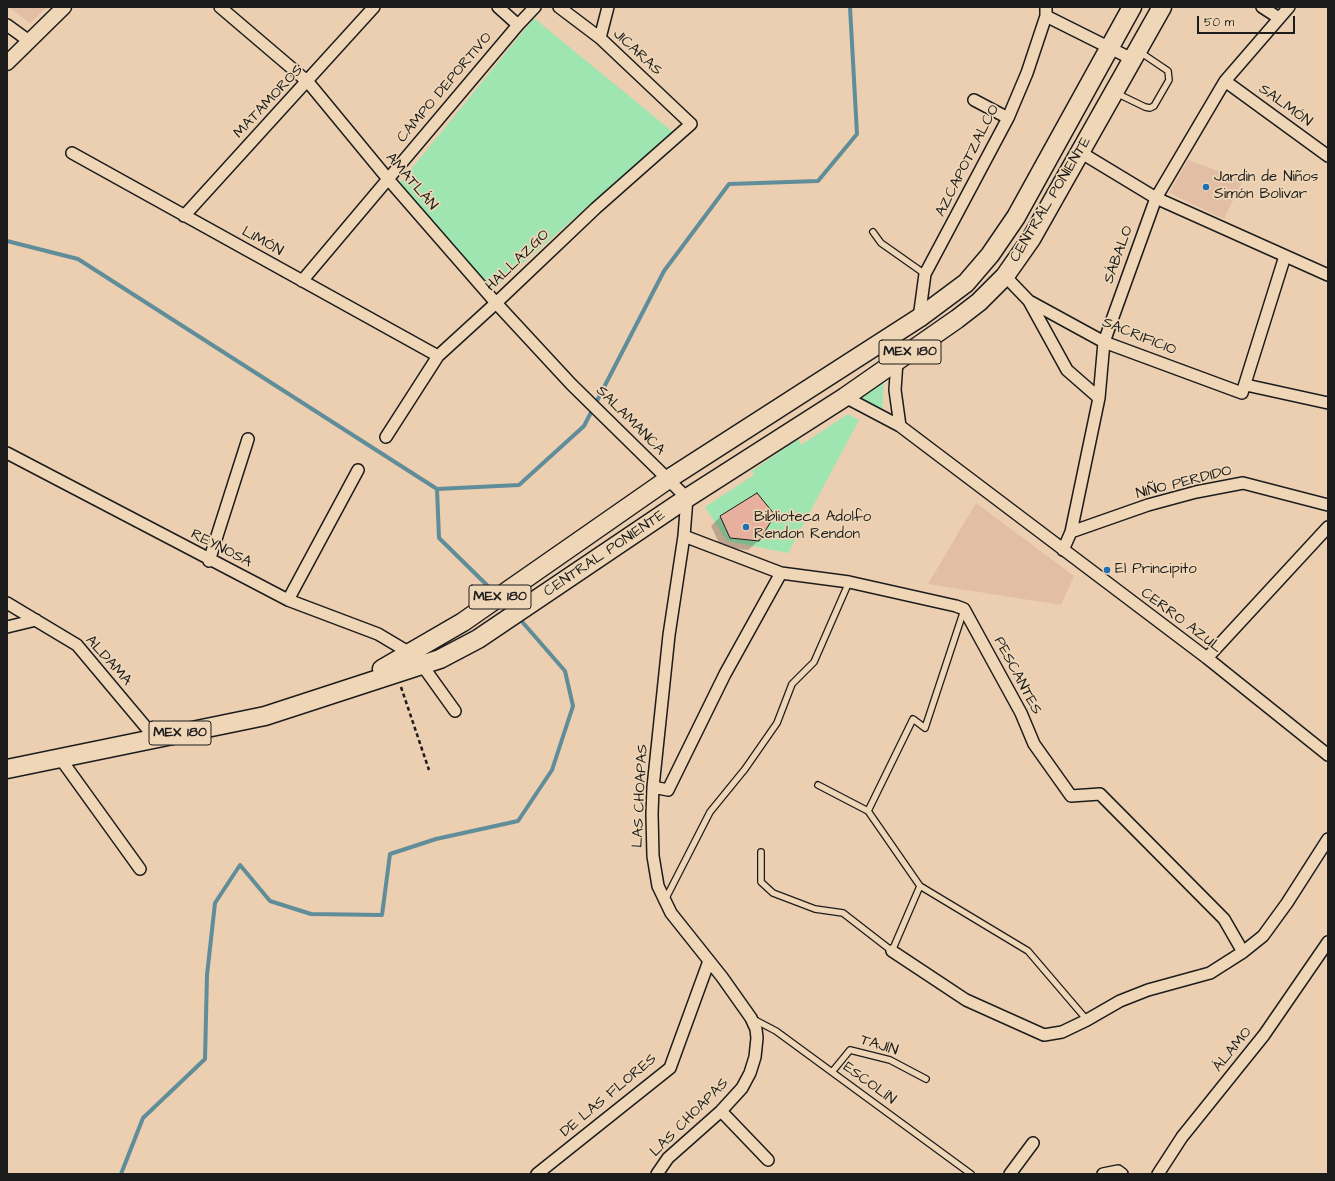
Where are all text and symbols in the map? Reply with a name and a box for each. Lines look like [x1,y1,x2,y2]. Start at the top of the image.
scale bar [1199,8,1297,34]
text: 50 m [1204,14,1234,31]
street label: JICARAS [609,26,665,80]
street label: CAMPO DEPORTIVO [394,29,496,147]
street label: MATAMOROS [230,62,308,142]
street label: SALMÓN [1255,81,1315,131]
street label: AZCAPOTZALCO [932,102,1004,220]
street label: CENTRAL PONIENTE [1007,134,1095,266]
street label: AMATLÁN [381,150,441,214]
place label: Jardin de Niños Simón Bolivar [1214,169,1318,204]
marker: Jardin de Niños Simón Bolivar [1201,182,1211,192]
street label: LIMÓN [238,223,286,261]
street label: SÁBALO [1100,224,1138,286]
street label: HALLAZGO [483,226,553,296]
street label: SACRIFICIO [1099,314,1179,360]
road number: MEX 180 [879,340,941,364]
street label: SALAMANCA [592,383,668,459]
street label: NIÑO PERDIDO [1134,462,1234,504]
street label: CENTRAL PONIENTE [541,507,669,601]
place label: Biblioteca Adolfo Rendon Rendon [754,509,871,544]
marker: Biblioteca Adolfo Rendon Rendon [741,522,751,532]
street label: REYNOSA [187,526,255,572]
place label: El Principito [1115,561,1197,579]
marker: El Principito [1102,565,1112,575]
road number: MEX 180 [469,585,531,609]
street label: CERRO AZUL [1137,585,1225,657]
street label: ALDAMA [81,632,135,690]
street label: PESCANTES [989,634,1045,718]
road number: MEX 180 [149,721,211,745]
street label: LAS CHOAPAS [629,744,653,848]
street label: ÁLAMO [1210,1024,1256,1076]
street label: TAJÍN [858,1032,900,1060]
street label: DE LAS FLORES [557,1050,661,1142]
street label: ESCOLÍN [839,1059,899,1109]
street label: LAS CHOAPAS [647,1075,733,1161]

